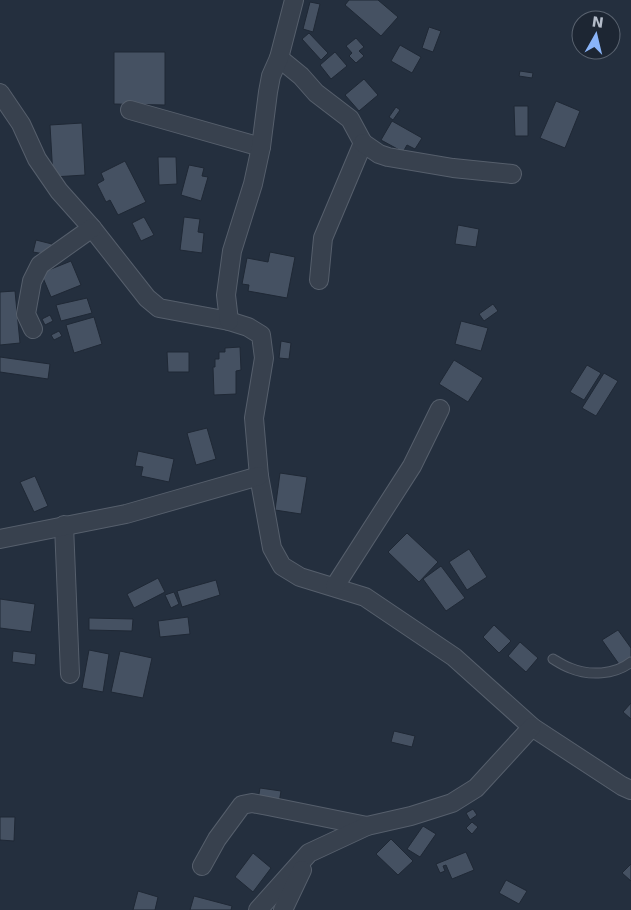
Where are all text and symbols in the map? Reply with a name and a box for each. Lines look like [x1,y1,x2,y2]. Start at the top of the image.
north arrow [571,10,621,60]
text: N [591,13,605,31]

